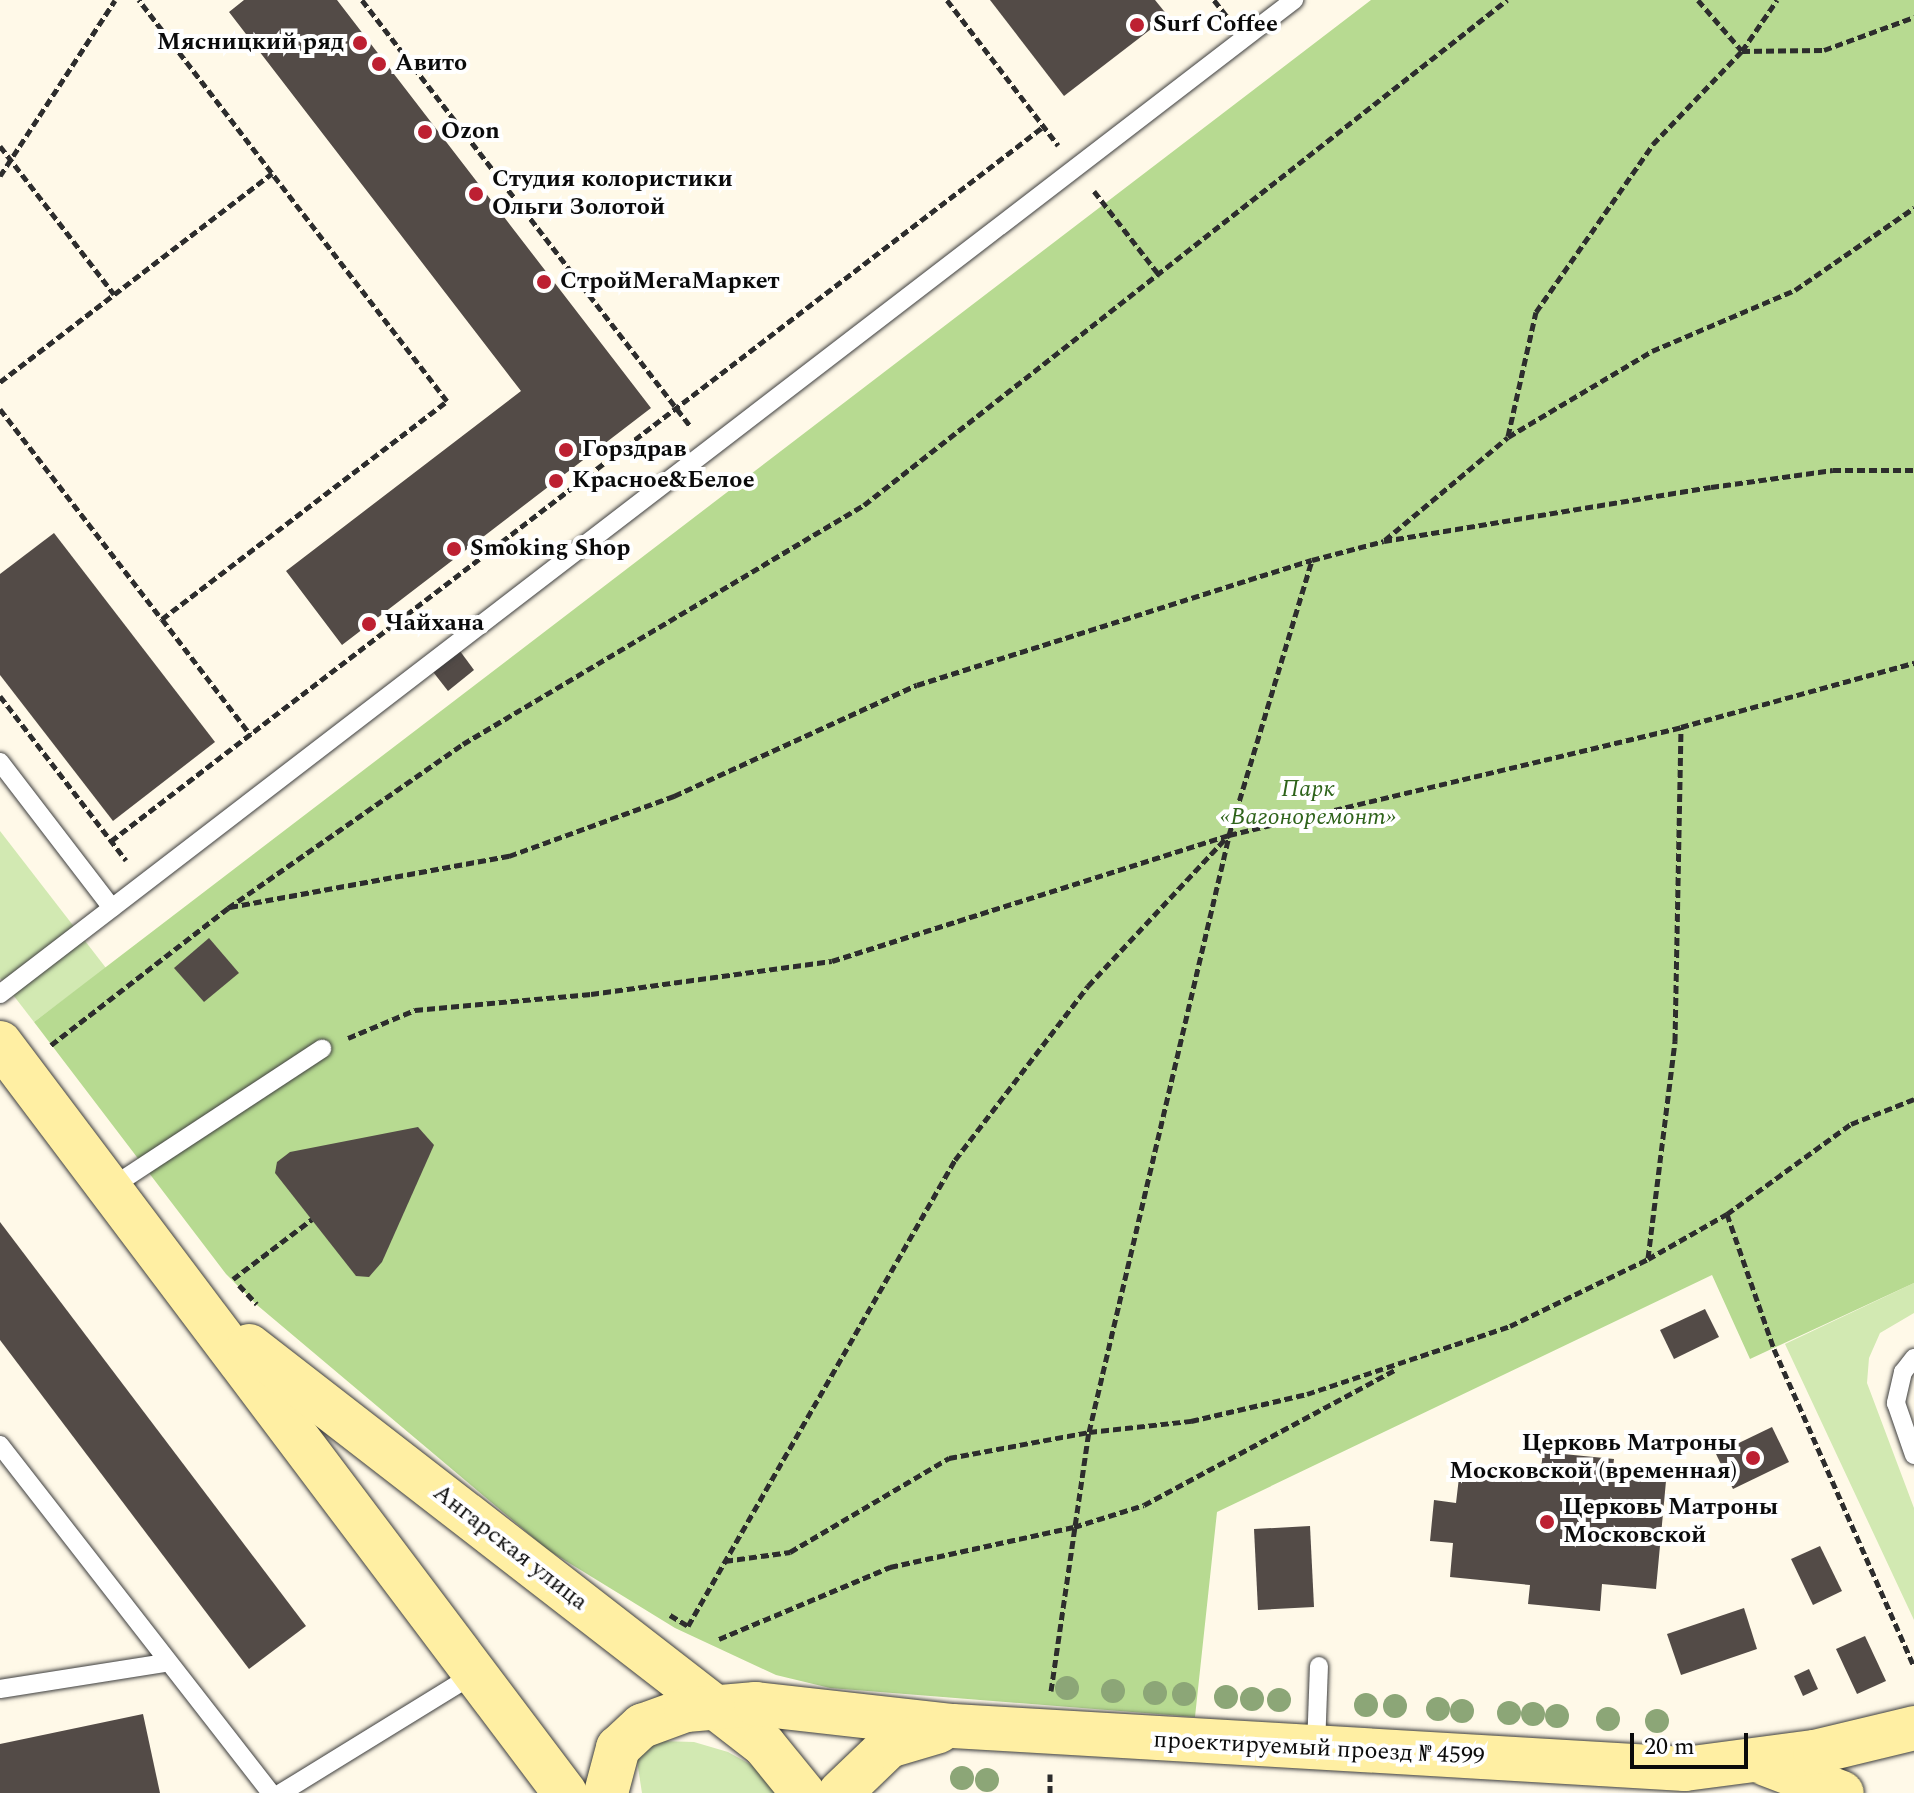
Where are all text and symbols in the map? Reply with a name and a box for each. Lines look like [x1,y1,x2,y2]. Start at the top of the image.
place label: Surf Coffee [1153,11,1278,39]
marker: Surf Coffee [1128,16,1146,34]
place label: Мясницкий ряд [157,29,344,57]
marker: Мясницкий ряд [351,34,369,52]
place label: Авито [395,50,467,78]
marker: Авито [370,55,388,73]
place label: Ozon [441,118,500,146]
marker: Ozon [416,123,434,141]
place label: Студия колористики Ольги Золотой [492,166,733,222]
marker: Студия колористики Ольги Золотой [467,185,485,203]
place label: СтройМегаМаркет [560,268,780,296]
marker: СтройМегаМаркет [535,273,553,291]
place label: Горздрав [582,436,686,464]
marker: Горздрав [557,441,575,459]
place label: Красное&Белое [572,467,755,495]
marker: Красное&Белое [547,472,565,490]
place label: Smoking Shop [470,535,630,563]
marker: Smoking Shop [445,540,463,558]
place label: Чайхана [385,610,484,638]
marker: Чайхана [360,615,378,633]
park label: Парк «Вагоноремонт» [1220,776,1396,832]
place label: Церковь Матроны Московской (временная) [1449,1430,1737,1486]
marker: Церковь Матроны Московской (временная) [1744,1449,1762,1467]
street label: Ангарская улица [427,1479,593,1617]
place label: Церковь Матроны Московской [1563,1494,1778,1550]
marker: Церковь Матроны Московской [1538,1513,1556,1531]
scale bar [1634,1717,1752,1767]
street label: проектируемый проезд № 4599 [1153,1726,1485,1772]
text: 20 m [1644,1729,1695,1765]

